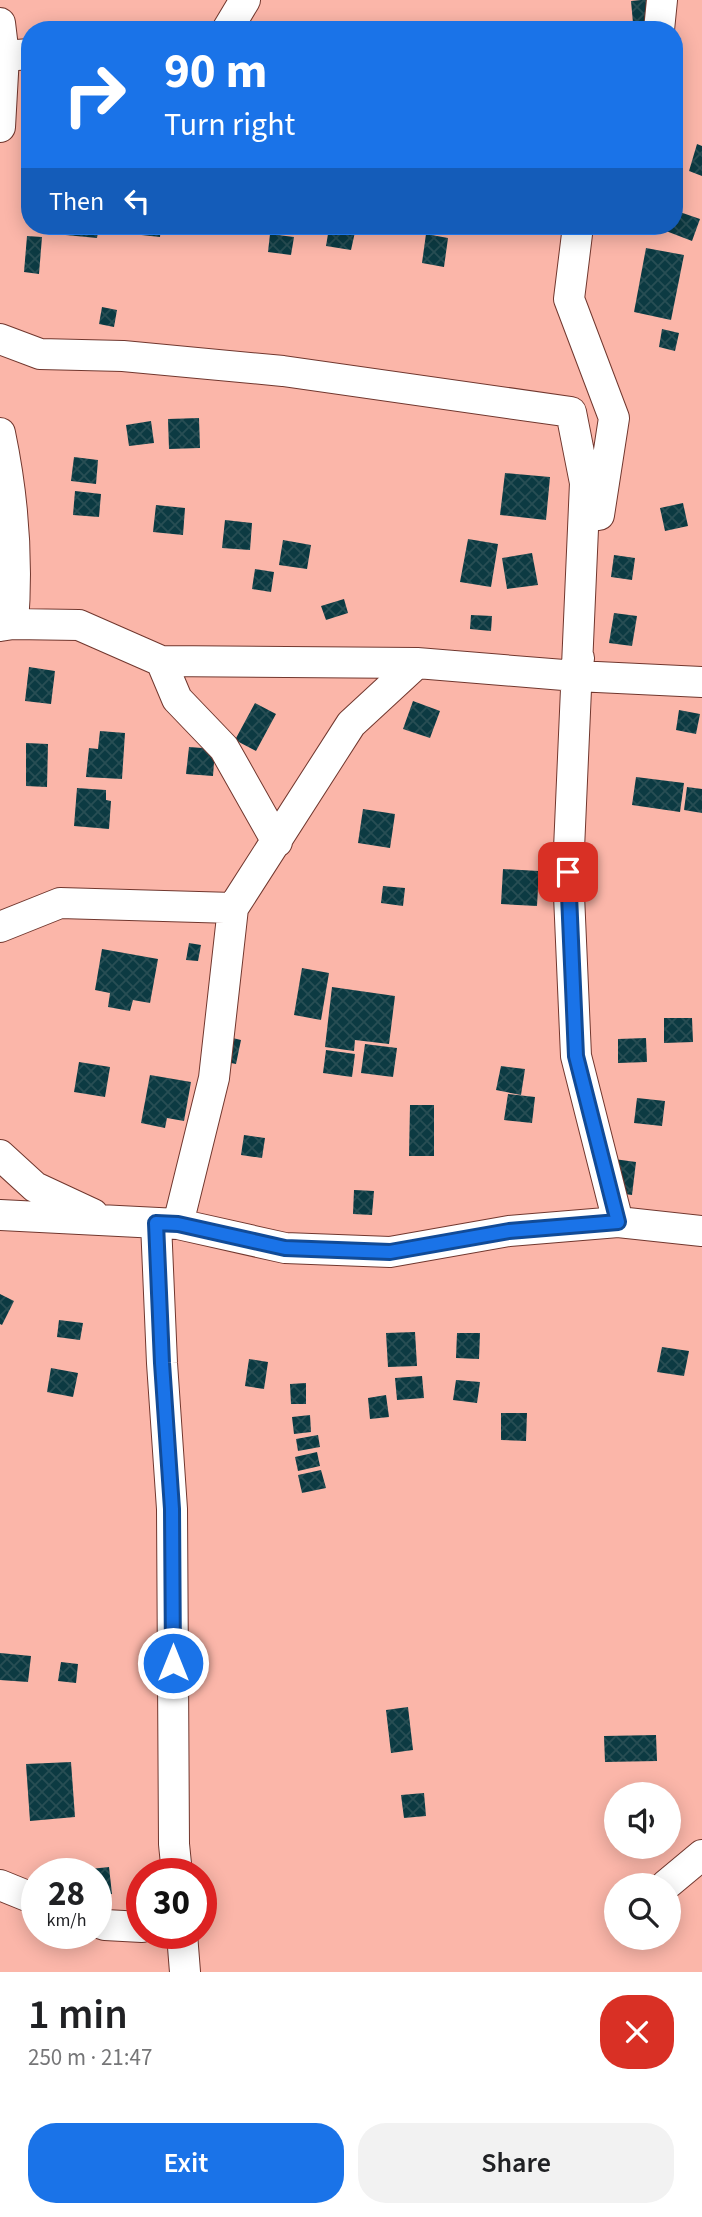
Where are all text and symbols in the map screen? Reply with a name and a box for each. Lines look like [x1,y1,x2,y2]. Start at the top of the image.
text: 90 m [164,37,268,107]
icon: right [49,49,140,140]
text: Turn right [164,102,295,148]
icon: left [118,182,156,220]
text: Then [49,183,104,220]
pin [538,842,598,902]
icon: arrive [549,853,587,891]
position arrow [136,1626,210,1700]
map controls [604,1782,681,1950]
button: sound [604,1782,681,1859]
speed limit sign: 30 [126,1858,217,1949]
text: 28 [48,1869,85,1919]
button: search [604,1873,681,1950]
text: km/h [47,1908,86,1933]
text: 1 min [28,1985,128,2045]
button: close [600,1995,674,2069]
text: 250 m · 21:47 [28,2041,152,2074]
button: Exit [28,2123,344,2203]
button: Share [358,2123,674,2203]

